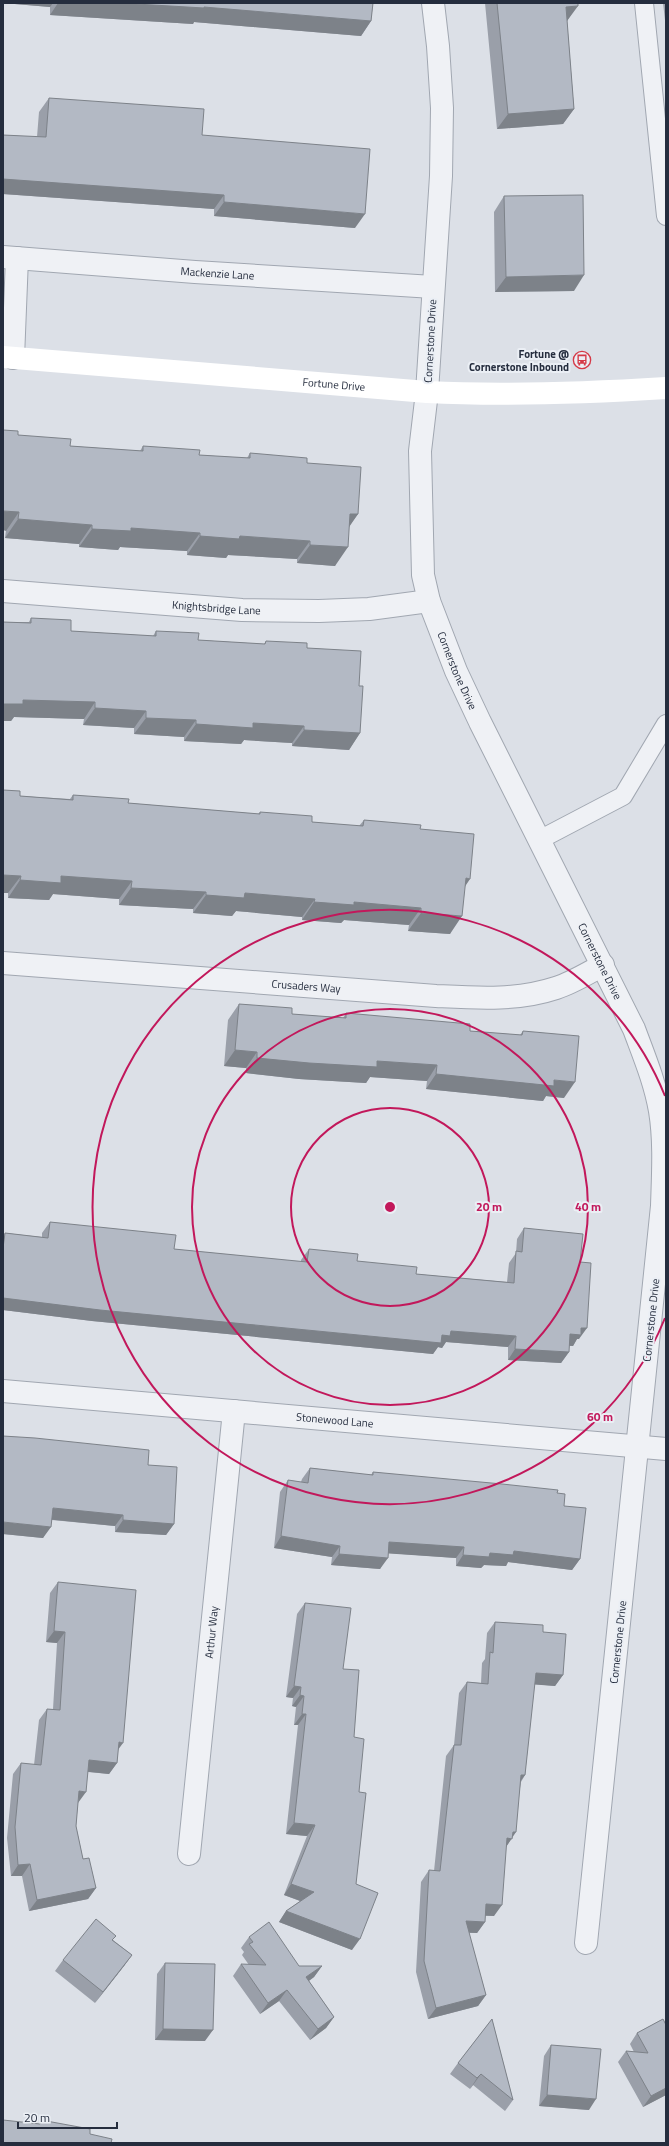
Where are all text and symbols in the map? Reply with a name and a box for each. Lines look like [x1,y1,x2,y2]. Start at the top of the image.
street label: Mackenzie Lane [180,263,255,284]
street label: Cornerstone Drive [420,298,440,383]
place label: Fortune @ Cornerstone Inbound [469,346,569,375]
bus stop icon: Fortune @ Cornerstone Inbound [572,350,592,370]
street label: Fortune Drive [302,374,366,395]
street label: Knightsbridge Lane [171,596,261,618]
street label: Cornerstone Drive [433,629,481,713]
street label: Cornerstone Drive [574,920,626,1003]
street label: Crusaders Way [271,975,342,997]
text: 20 m [476,1197,502,1216]
text: 40 m [575,1197,601,1216]
centre of rings [383,1200,397,1214]
street label: Cornerstone Drive [639,1277,663,1362]
text: 60 m [587,1407,613,1426]
street label: Stonewood Lane [295,1409,374,1431]
street label: Cornerstone Drive [606,1599,630,1684]
street label: Arthur Way [201,1604,222,1659]
scale bar [18,2104,117,2130]
text: 20 m [24,2108,50,2127]

